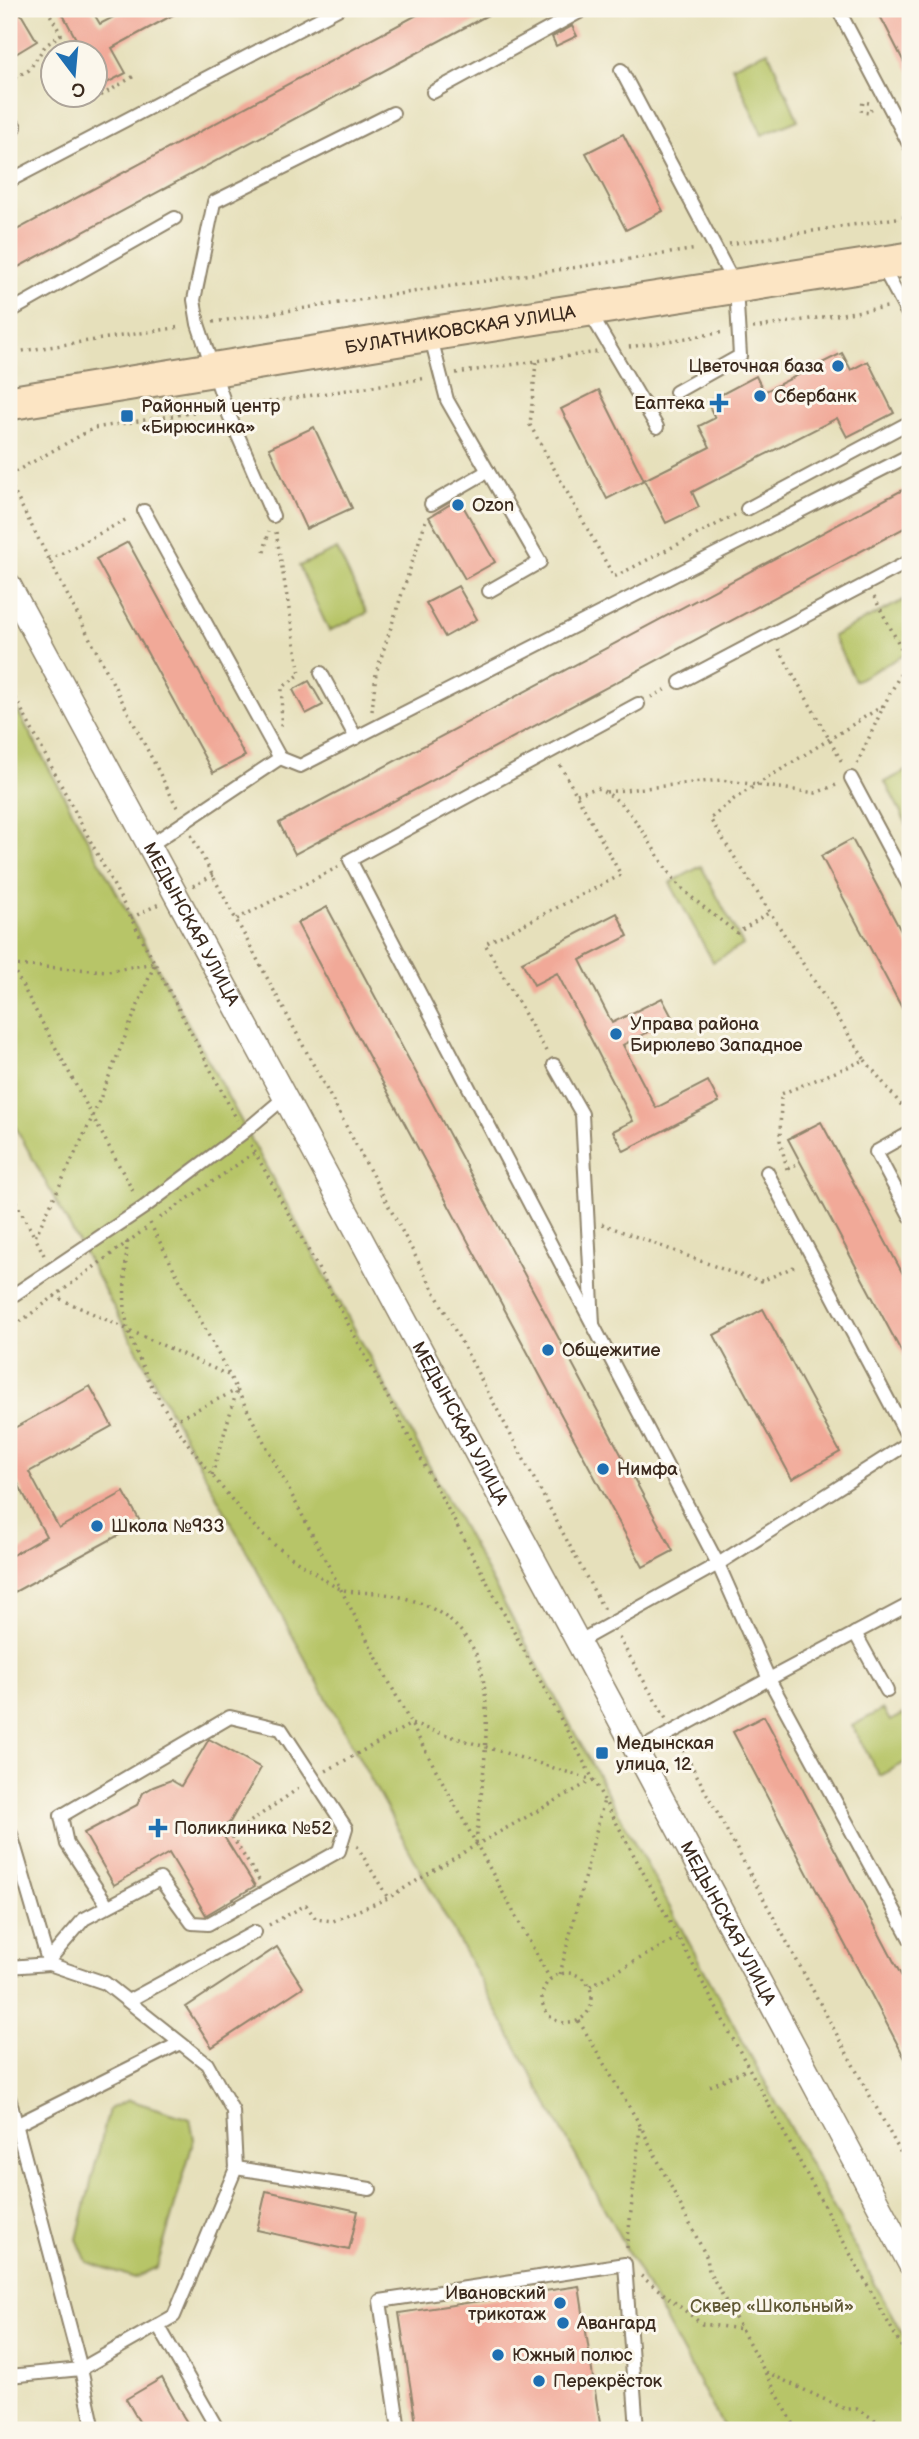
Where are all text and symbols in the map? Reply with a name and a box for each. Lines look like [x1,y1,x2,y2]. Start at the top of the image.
north arrow [38,38,108,108]
text: С [69,76,88,102]
street label: БУЛАТНИКОВСКАЯ УЛИЦА [343,301,577,359]
place label: Цветочная база [689,356,824,377]
marker: Цветочная база [830,358,846,374]
place label: Сбербанк [774,386,857,407]
marker: Сбербанк [752,388,768,404]
place label: Еаптека [634,393,705,414]
marker: Еаптека [711,395,727,411]
place label: Районный центр «Бирюсинка» [141,396,280,438]
marker: Районный центр «Бирюсинка» [119,408,135,424]
place label: Ozon [472,495,514,516]
marker: Ozon [450,497,466,513]
street label: МЕДЫНСКАЯ УЛИЦА [139,839,244,1010]
place label: Управа района Бирюлево Западное [630,1014,803,1056]
marker: Управа района Бирюлево Западное [608,1026,624,1042]
street label: МЕДЫНСКАЯ УЛИЦА [407,1338,512,1509]
place label: Общежитие [562,1340,661,1361]
marker: Общежитие [540,1342,556,1358]
place label: Нимфа [617,1459,678,1480]
marker: Нимфа [595,1461,611,1477]
place label: Школа №933 [111,1516,225,1537]
marker: Школа №933 [89,1518,105,1534]
place label: Медынская улица, 12 [616,1733,714,1775]
marker: Медынская улица, 12 [594,1745,610,1761]
marker: Поликлиника №52 [148,1818,168,1838]
place label: Поликлиника №52 [174,1818,332,1839]
street label: МЕДЫНСКАЯ УЛИЦА [676,1838,780,2009]
place label: Ивановский трикотаж [445,2283,546,2325]
marker: Ивановский трикотаж [552,2295,568,2311]
park label: Сквер «Школьный» [690,2296,854,2317]
place label: Авангард [576,2313,656,2334]
marker: Авангард [555,2315,571,2331]
place label: Южный полюс [512,2345,633,2366]
marker: Южный полюс [490,2347,506,2363]
place label: Перекрёсток [553,2371,663,2392]
marker: Перекрёсток [531,2373,547,2389]

